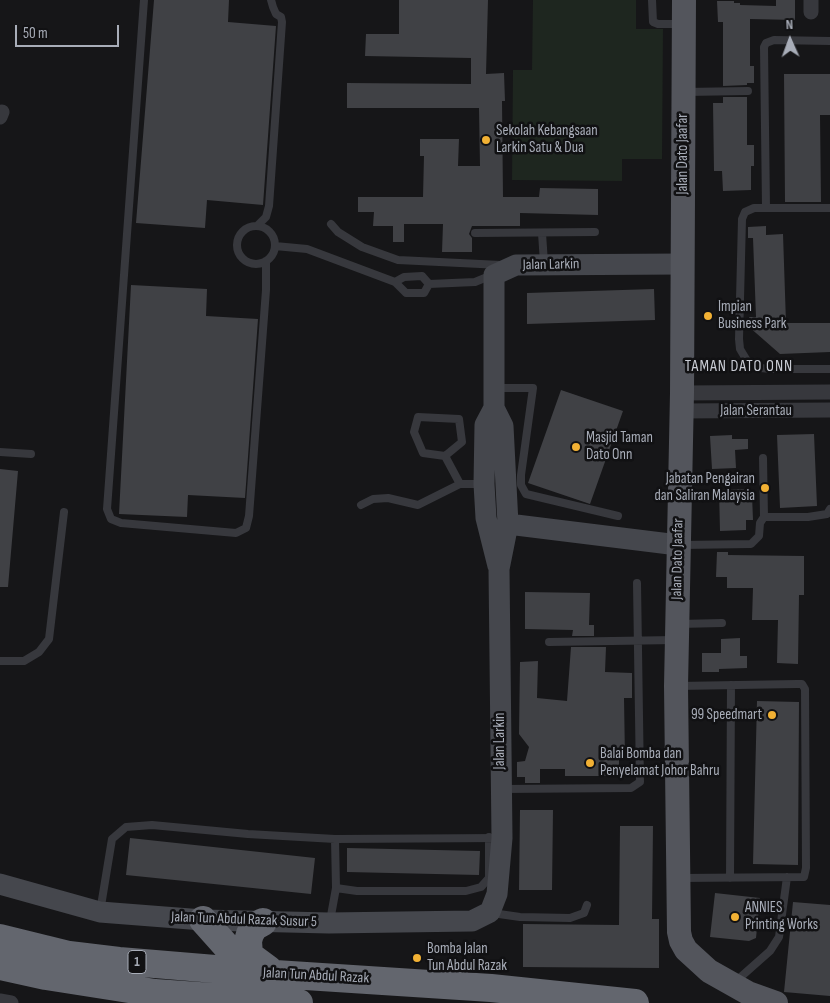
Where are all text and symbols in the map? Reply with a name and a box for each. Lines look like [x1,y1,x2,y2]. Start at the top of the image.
scale bar [18,15,121,47]
north arrow [765,15,815,65]
text: N [785,16,793,33]
text: 50 m [23,24,48,43]
street label: Jalan Dato Jaafar [674,113,692,195]
place label: Sekolah Kebangsaan Larkin Satu & Dua [496,122,598,157]
marker: Sekolah Kebangsaan Larkin Satu & Dua [480,134,492,146]
street label: Jalan Larkin [522,256,580,274]
place label: Impian Business Park [718,298,787,333]
marker: Impian Business Park [702,310,714,322]
district label: TAMAN DATO ONN [683,357,795,377]
street label: Jalan Serantau [720,402,792,420]
place label: Masjid Taman Dato Onn [586,429,653,464]
marker: Masjid Taman Dato Onn [570,441,582,453]
place label: Jabatan Pengairan dan Saliran Malaysia [655,470,755,505]
marker: Jabatan Pengairan dan Saliran Malaysia [759,482,771,494]
street label: Jalan Dato Jaafar [668,518,688,600]
place label: 99 Speedmart [691,706,762,724]
marker: 99 Speedmart [766,709,778,721]
street label: Jalan Larkin [491,713,509,769]
place label: Balai Bomba dan Penyelamat Johor Bahru [600,745,719,780]
marker: Balai Bomba dan Penyelamat Johor Bahru [584,757,596,769]
place label: ANNIES Printing Works [745,899,818,934]
street label: Jalan Tun Abdul Razak Susur 5 [171,908,317,932]
marker: ANNIES Printing Works [729,911,741,923]
place label: Bomba Jalan Tun Abdul Razak [427,940,507,975]
road number: 1 [128,950,146,974]
marker: Bomba Jalan Tun Abdul Razak [411,952,423,964]
street label: Jalan Tun Abdul Razak [262,964,370,988]

